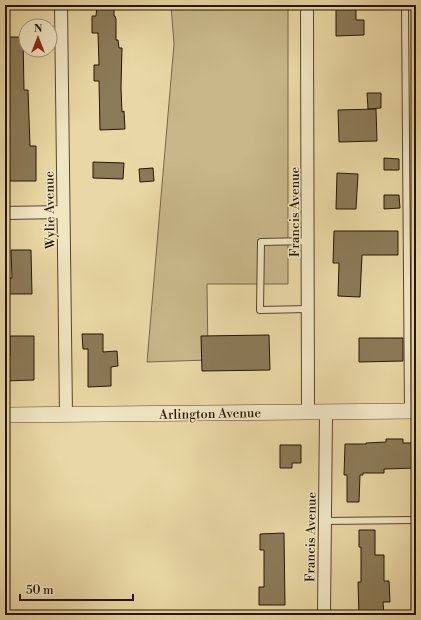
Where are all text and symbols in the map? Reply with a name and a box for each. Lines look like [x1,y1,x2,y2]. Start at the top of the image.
north arrow [18,18,58,58]
text: N [34,22,43,36]
street label: Francis Avenue [287,166,303,257]
street label: Wylie Avenue [41,170,59,250]
street label: Arlington Avenue [158,405,262,423]
street label: Francis Avenue [302,491,320,582]
scale bar [20,576,133,602]
text: 50 m [26,583,54,598]

